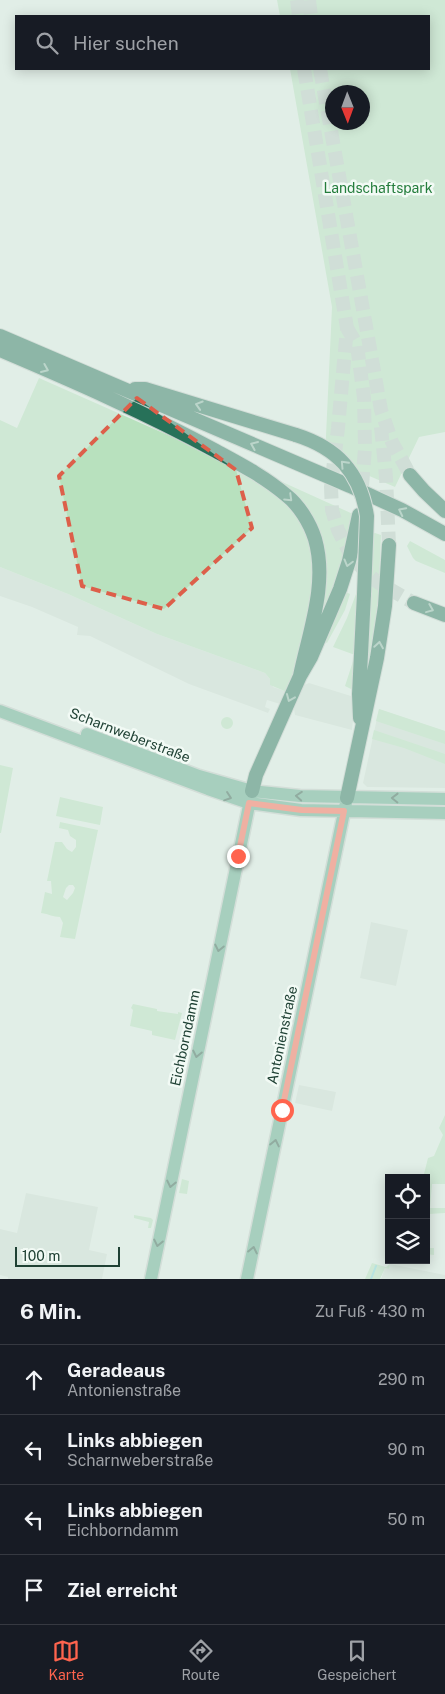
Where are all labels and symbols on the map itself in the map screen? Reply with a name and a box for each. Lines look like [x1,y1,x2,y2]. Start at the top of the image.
north arrow [325,85,370,130]
park label: Landschaftspark [323,180,433,196]
one-way arrow [40,363,49,374]
one-way arrow [195,401,203,411]
one-way arrow [250,440,259,451]
one-way arrow [341,460,350,469]
one-way arrow [283,492,292,501]
one-way arrow [398,507,407,517]
one-way arrow [344,558,354,566]
one-way arrow [425,603,434,614]
one-way arrow [374,641,384,649]
one-way arrow [286,694,296,702]
street label: Scharnweberstraße [67,705,193,765]
one-way arrow [223,791,232,801]
one-way arrow [295,791,303,802]
one-way arrow [391,793,398,803]
route end [227,845,250,868]
one-way arrow [214,944,225,953]
street label: Antonienstraße [264,984,300,1086]
street label: Eichborndamm [167,989,203,1087]
one-way arrow [192,1050,203,1059]
route start [271,1099,294,1122]
one-way arrow [269,1139,280,1147]
one-way arrow [166,1180,176,1188]
one-way arrow [154,1239,164,1248]
scale bar [15,1244,120,1267]
one-way arrow [247,1246,257,1255]

